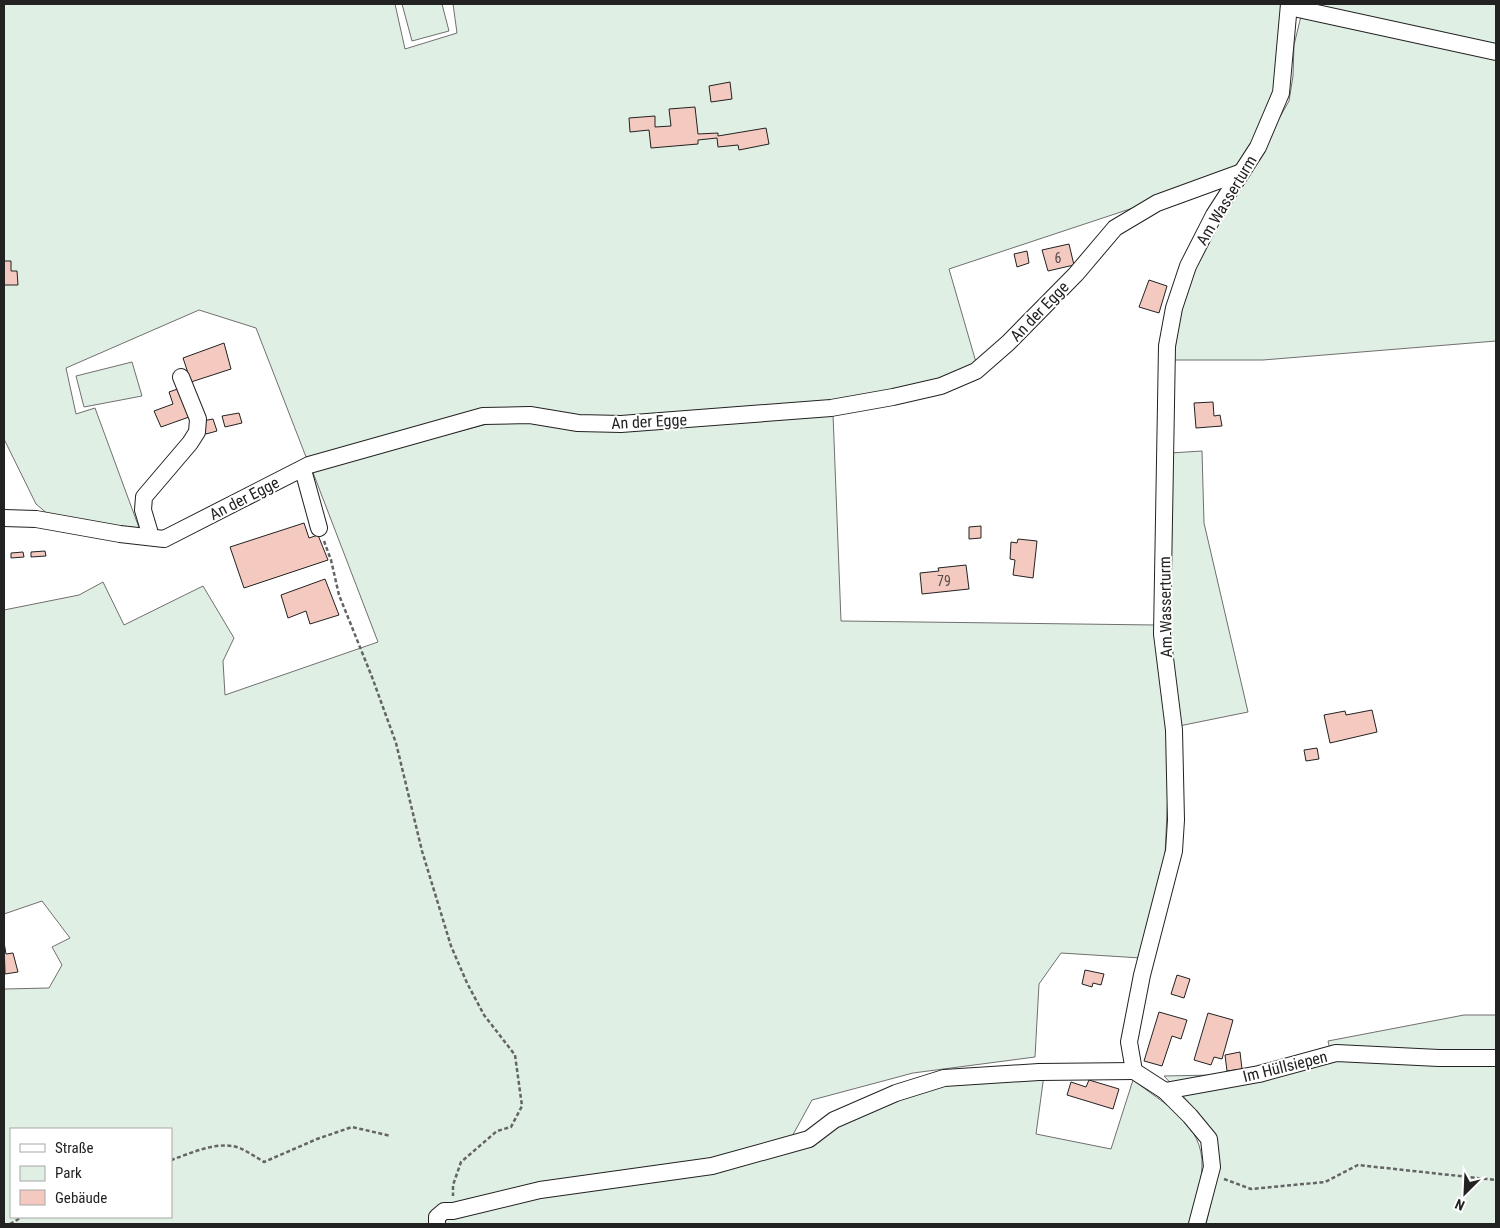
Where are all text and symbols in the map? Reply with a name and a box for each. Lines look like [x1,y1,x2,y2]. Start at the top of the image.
street label: Am Wasserturm [1192,152,1261,249]
house number: 6 [1055,250,1062,266]
street label: An der Egge [1006,278,1072,345]
street label: An der Egge [611,410,687,433]
street label: An der Egge [206,473,282,524]
street label: Am Wasserturm [1155,556,1176,658]
house number: 79 [937,573,951,589]
street label: Im Hüllsiepen [1241,1047,1329,1086]
legend [10,1128,172,1218]
text: Straße [55,1139,94,1157]
text: Park [55,1164,82,1182]
north arrow [1440,1168,1490,1218]
text: Gebäude [55,1189,107,1207]
text: N [1453,1196,1467,1214]

